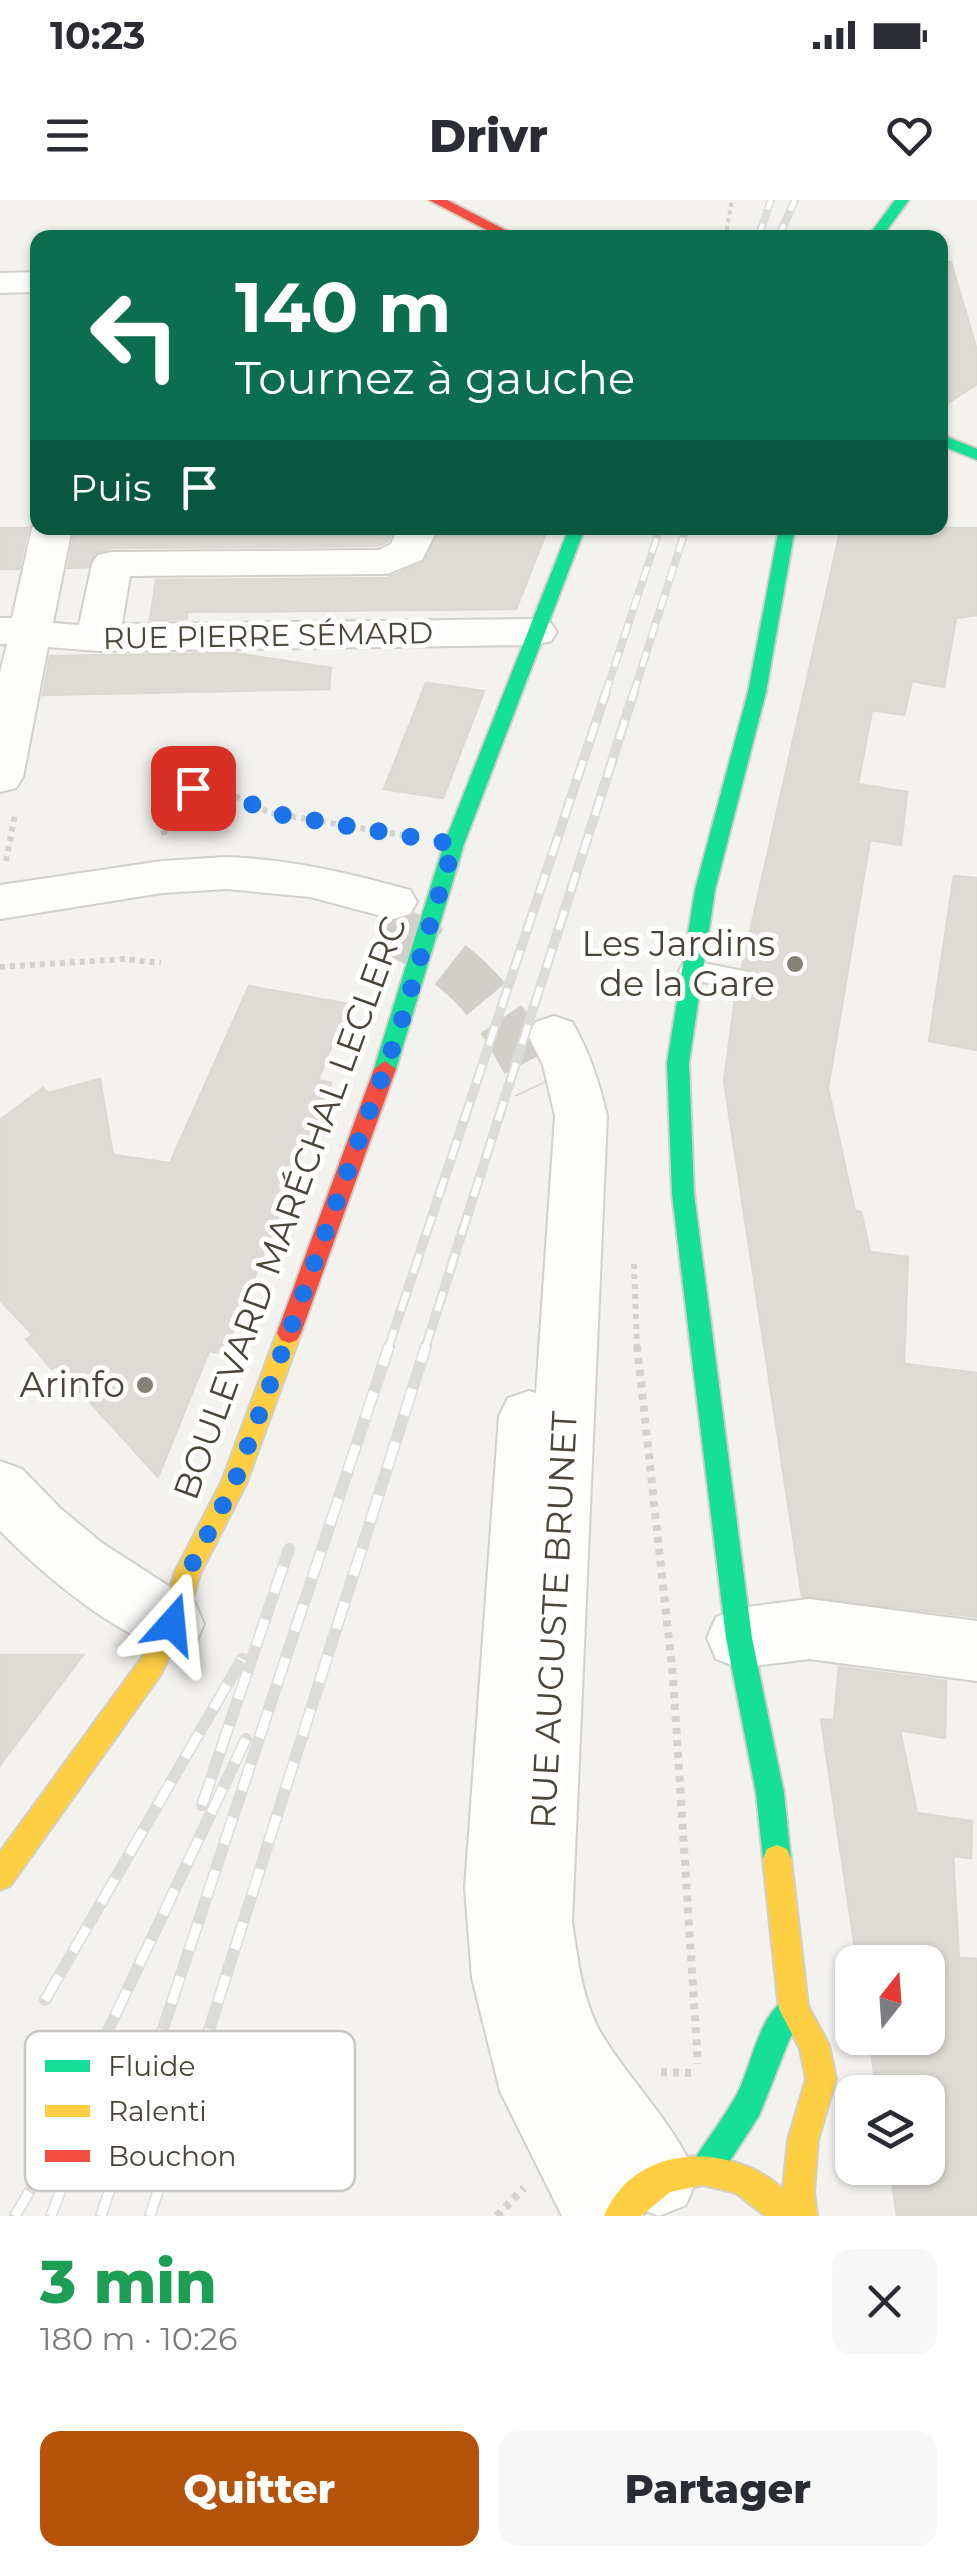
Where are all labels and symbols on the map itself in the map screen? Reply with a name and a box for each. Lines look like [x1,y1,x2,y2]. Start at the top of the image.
street label: RUE PIERRE SÉMARD [103,614,433,657]
pin [151,746,236,831]
street label: BOULEVARD MARÉCHAL LECLERC [164,911,415,1505]
place label: Les Jardins de la Gare [582,922,775,1005]
marker: Les Jardins de la Gare [784,953,806,975]
place label: Arinfo [20,1363,125,1406]
marker: Arinfo [134,1374,156,1396]
street label: RUE AUGUSTE BRUNET [521,1410,586,1830]
position arrow [120,1572,224,1676]
north arrow [835,1945,945,2055]
legend [25,2031,355,2191]
text: Fluide [108,2049,196,2083]
text: Ralenti [108,2094,207,2128]
text: Bouchon [108,2139,236,2173]

